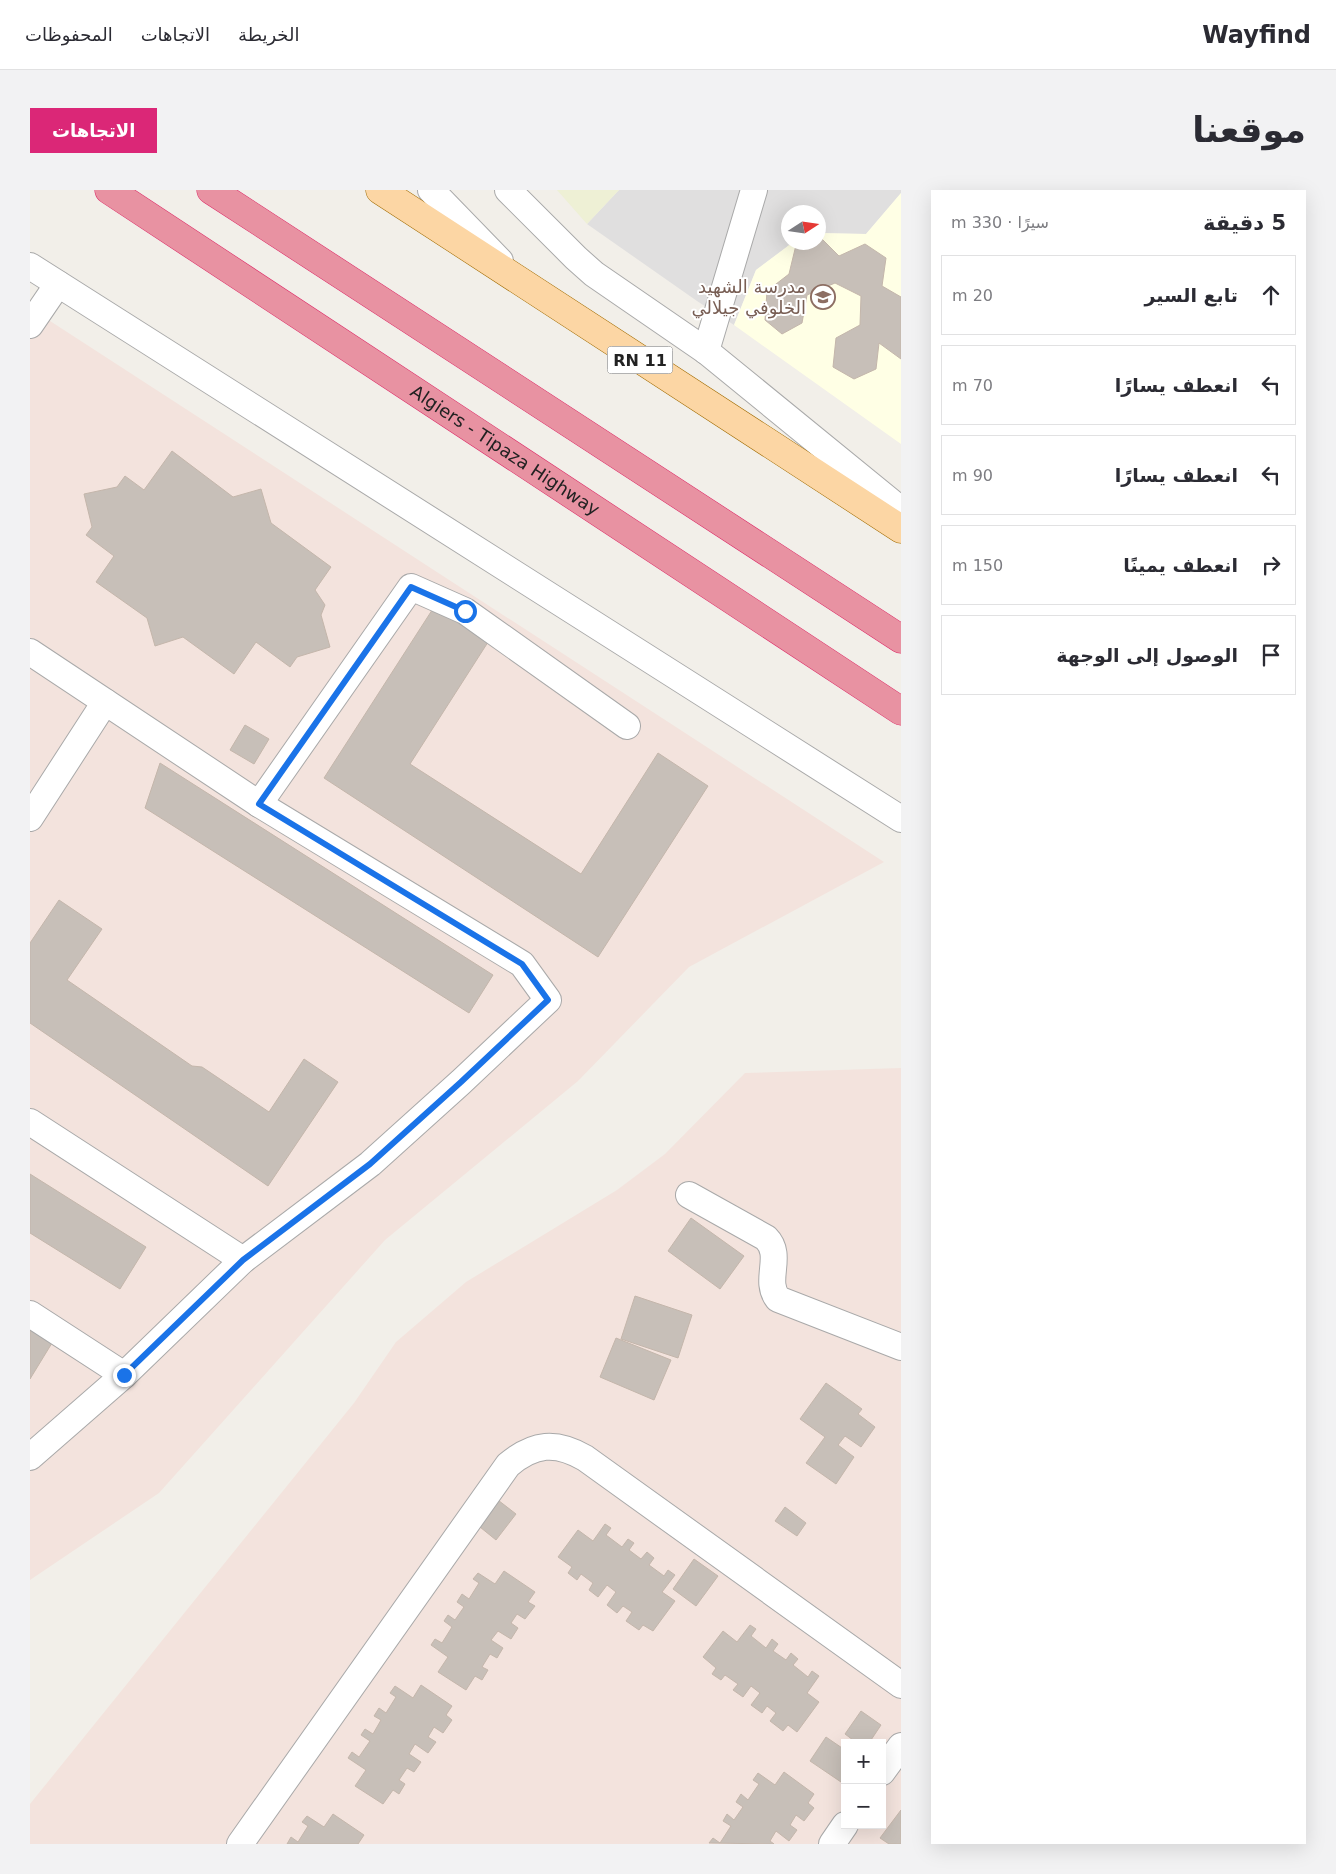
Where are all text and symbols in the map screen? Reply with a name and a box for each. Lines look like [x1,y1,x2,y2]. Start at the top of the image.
text: Wayfind [1202,21,1311,49]
text: المحفوظات [25,24,113,45]
text: الاتجاهات [141,24,210,45]
text: الخريطة [238,24,299,45]
button: الاتجاهات [30,108,157,153]
text: موقعنا [1192,110,1306,150]
north arrow [781,205,826,250]
text: 5 دقيقة [1203,211,1286,235]
text: سيرًا · 330 m [951,213,1049,232]
place label: مدرسة الشهيد الخلوفي جيلالي [692,276,806,319]
icon: ahead [1257,281,1285,309]
school or university icon: مدرسة الشهيد الخلوفي جيلالي [810,284,836,310]
text: تابع السير [1144,284,1238,306]
text: 20 m [952,286,993,305]
road number: RN 11 [608,346,672,374]
icon: left [1257,371,1285,399]
text: انعطف يسارًا [1115,374,1238,396]
text: 70 m [952,376,993,395]
street label: Algiers - Tipaza Highway [407,380,604,520]
icon: left [1257,461,1285,489]
text: انعطف يسارًا [1115,464,1238,486]
text: 90 m [952,466,993,485]
icon: right [1257,551,1285,579]
text: انعطف يمينًا [1123,554,1238,576]
text: 150 m [952,556,1003,575]
route start [454,600,477,623]
icon: arrive [1257,641,1285,669]
text: الوصول إلى الوجهة [1056,644,1238,666]
route end [113,1364,136,1387]
map controls [841,1739,886,1829]
button: + [841,1739,886,1784]
button: − [841,1784,886,1829]

